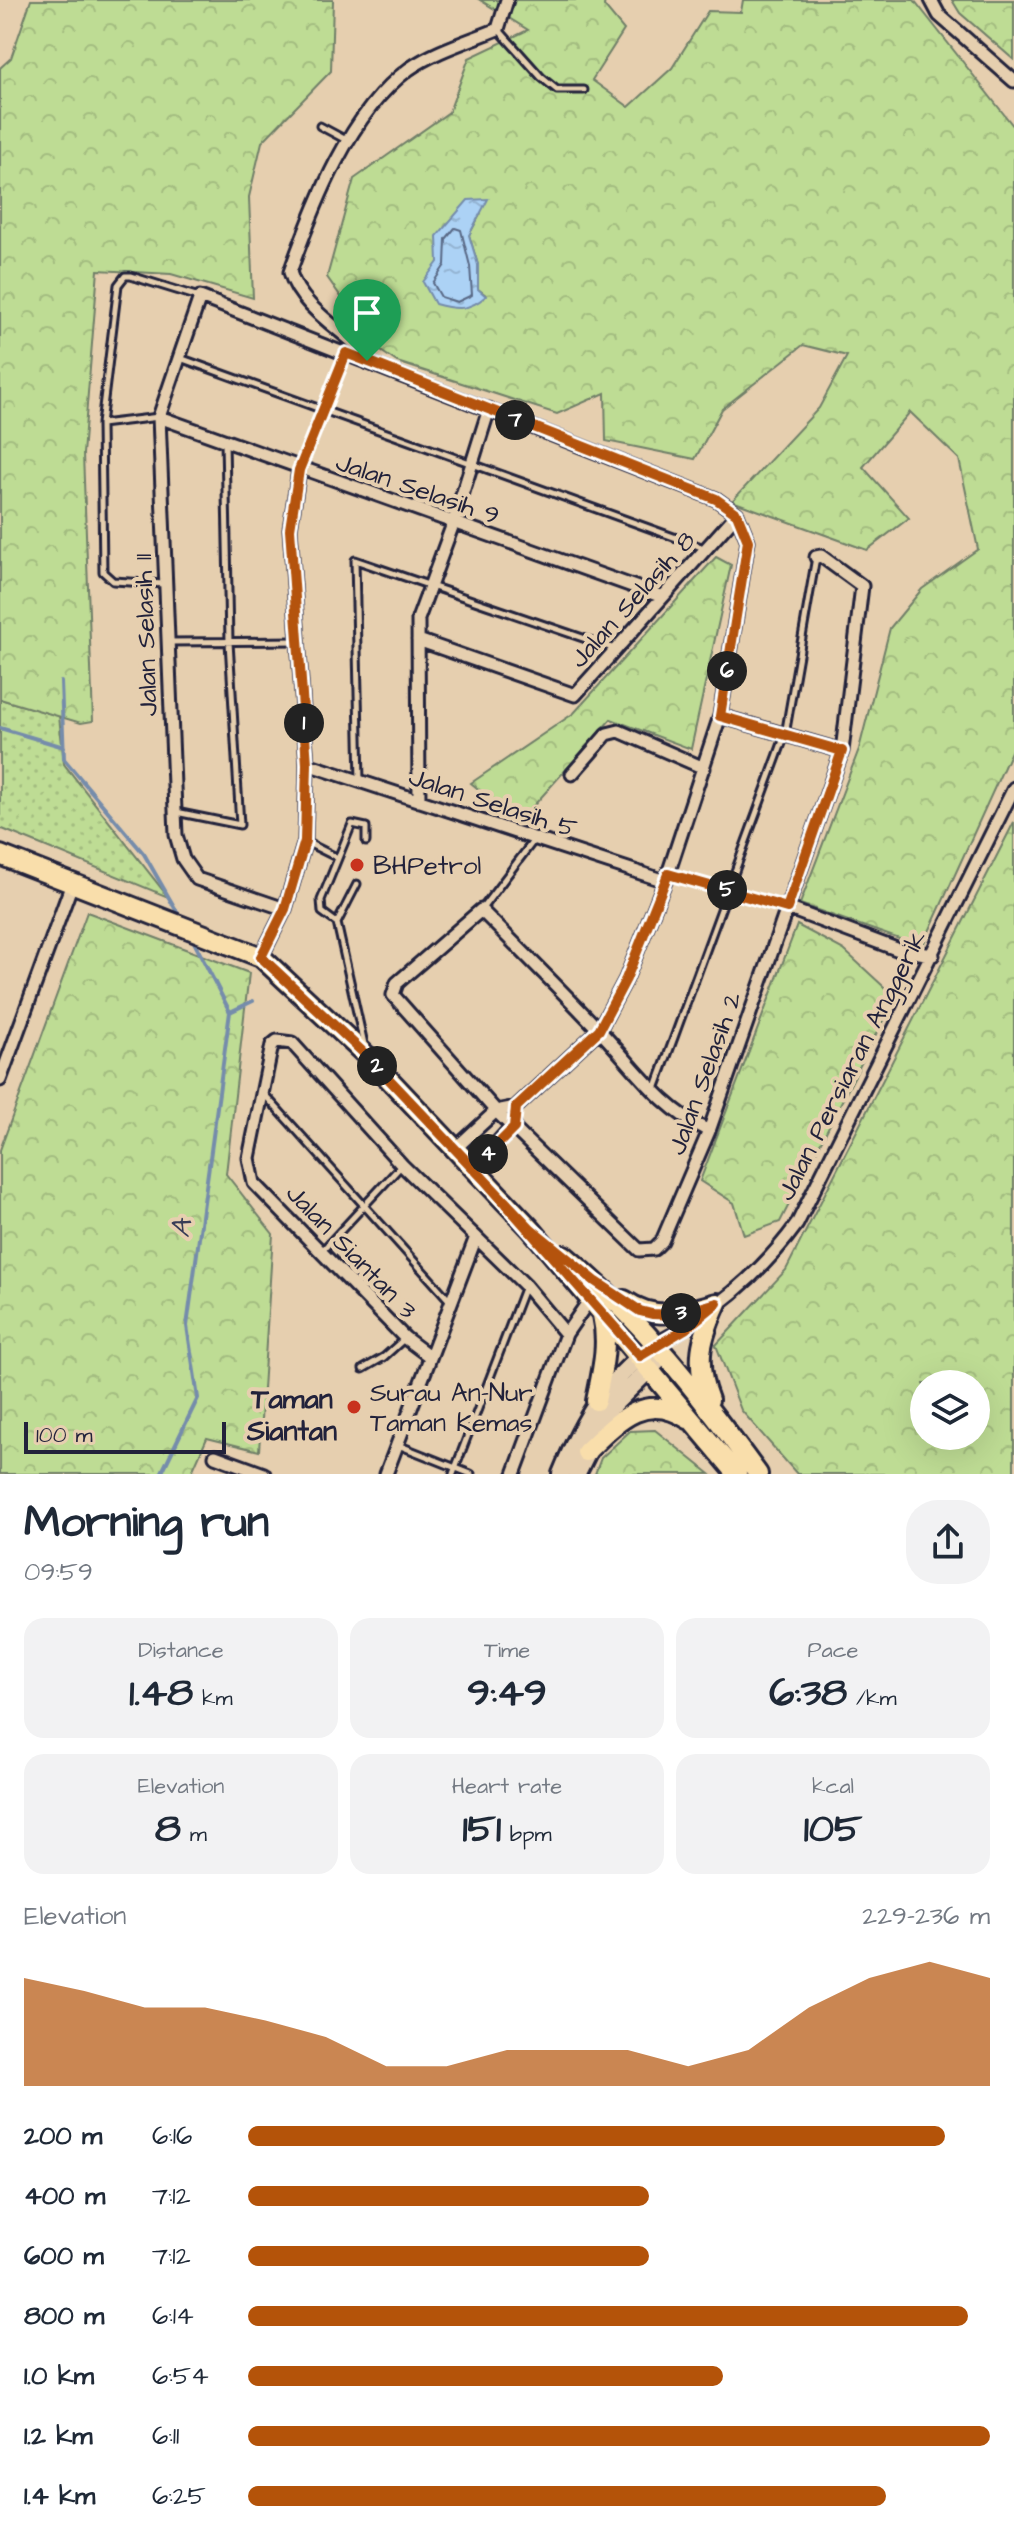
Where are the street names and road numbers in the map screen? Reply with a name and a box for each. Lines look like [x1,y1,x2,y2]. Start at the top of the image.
street label: Jalan Selasih 9 [331,444,504,534]
street label: Jalan Selasih 8 [562,523,704,676]
street label: Jalan Selasih 11 [125,553,167,717]
street label: Jalan Selasih 5 [404,759,581,847]
street label: Jalan Persiaran Anggerik [768,924,938,1208]
street label: Jalan Selasih 2 [659,987,751,1160]
street label: Jalan Siantan 3 [278,1176,425,1327]

